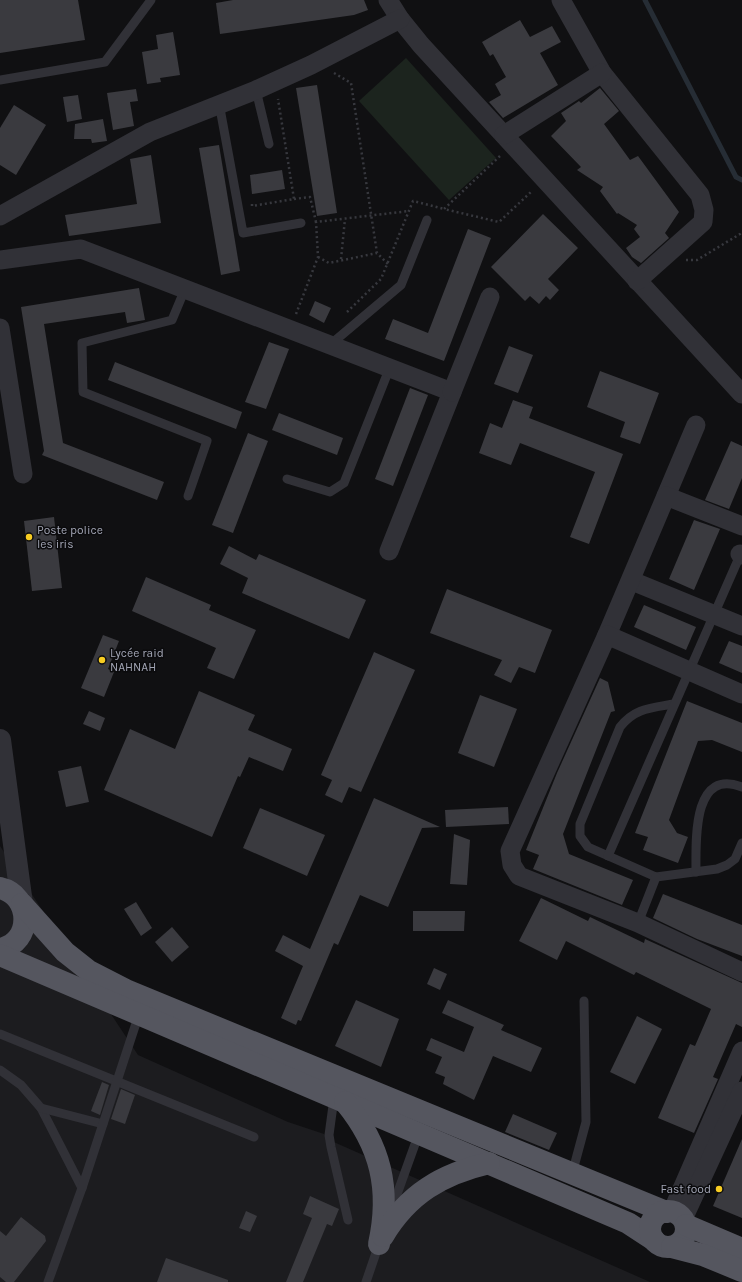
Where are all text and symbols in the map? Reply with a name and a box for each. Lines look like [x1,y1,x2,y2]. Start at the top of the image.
place label: Poste police les iris [37,523,103,551]
marker: Poste police les iris [24,532,34,542]
place label: Lycée raid NAHNAH [110,646,164,674]
marker: Lycée raid NAHNAH [97,655,107,665]
place label: Fast food [660,1182,711,1196]
marker: Fast food [714,1184,724,1194]

